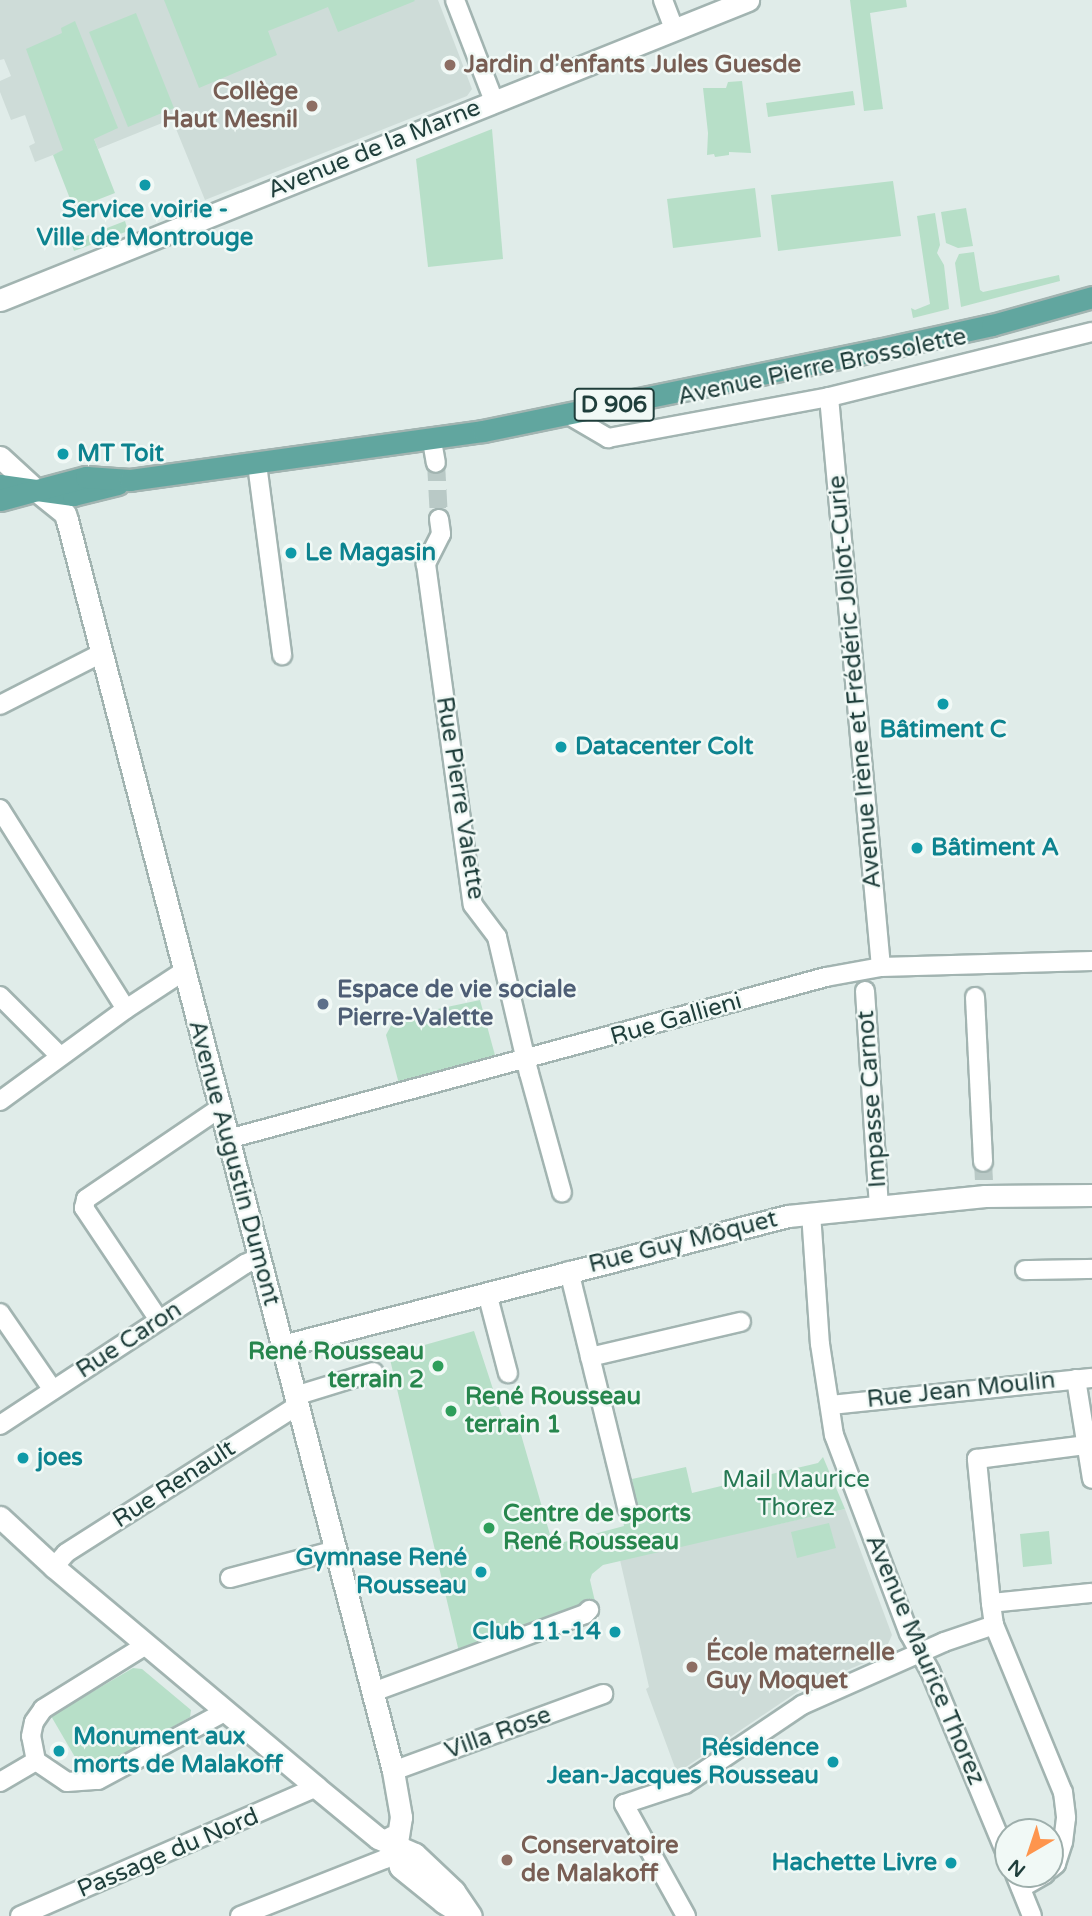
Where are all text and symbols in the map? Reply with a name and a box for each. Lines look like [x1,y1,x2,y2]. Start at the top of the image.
place label: Jardin d'enfants Jules Guesde [464,51,801,79]
marker: Jardin d'enfants Jules Guesde [442,57,458,73]
place label: Collège Haut Mesnil [162,78,298,134]
street label: Avenue de la Marne [263,93,485,205]
marker: Collège Haut Mesnil [304,98,320,114]
marker: Service voirie - Ville de Montrouge [137,177,153,193]
place label: Service voirie - Ville de Montrouge [37,196,253,252]
street label: Avenue Pierre Brossolette [675,322,969,412]
road number: D 906 [572,386,656,424]
place label: MT Toit [77,440,164,468]
marker: MT Toit [55,446,71,462]
street label: Avenue Irène et Frédéric Joliot-Curie [823,474,887,890]
place label: Le Magasin [305,539,436,567]
marker: Le Magasin [283,545,299,561]
street label: Rue Pierre Valette [430,695,490,901]
marker: Bâtiment C [935,696,951,712]
place label: Bâtiment C [879,716,1007,744]
place label: Datacenter Colt [575,733,753,761]
marker: Datacenter Colt [553,739,569,755]
place label: Bâtiment A [931,834,1059,862]
marker: Bâtiment A [909,840,925,856]
place label: Espace de vie sociale Pierre-Valette [337,976,576,1032]
street label: Rue Gallieni [607,987,745,1051]
marker: Espace de vie sociale Pierre-Valette [315,996,331,1012]
street label: Impasse Carnot [851,1009,893,1189]
street label: Avenue Augustin Dumont [182,1017,286,1309]
street label: Rue Guy Môquet [586,1205,780,1279]
street label: Rue Caron [71,1295,187,1385]
place label: René Rousseau terrain 2 [248,1338,424,1394]
marker: René Rousseau terrain 2 [430,1358,446,1374]
street label: Rue Jean Moulin [865,1366,1057,1414]
place label: René Rousseau terrain 1 [465,1383,641,1439]
marker: René Rousseau terrain 1 [443,1403,459,1419]
street label: Rue Renault [107,1434,241,1534]
place label: joes [37,1444,83,1472]
marker: joes [15,1450,31,1466]
park label: Mail Maurice Thorez [722,1466,870,1522]
place label: Centre de sports René Rousseau [503,1500,691,1556]
marker: Centre de sports René Rousseau [481,1520,497,1536]
street label: Avenue Maurice Thorez [859,1531,991,1789]
place label: Gymnase René Rousseau [296,1544,467,1600]
marker: Gymnase René Rousseau [473,1564,489,1580]
place label: Club 11-14 [472,1618,601,1646]
marker: Club 11-14 [607,1624,623,1640]
place label: École maternelle Guy Moquet [706,1639,895,1695]
marker: École maternelle Guy Moquet [684,1659,700,1675]
street label: Villa Rose [441,1701,555,1765]
place label: Monument aux morts de Malakoff [73,1723,283,1779]
place label: Résidence Jean-Jacques Rousseau [547,1734,819,1790]
marker: Monument aux morts de Malakoff [51,1743,67,1759]
marker: Résidence Jean-Jacques Rousseau [825,1754,841,1770]
street label: Passage du Nord [73,1802,263,1904]
north arrow [994,1818,1064,1888]
place label: Conservatoire de Malakoff [521,1832,679,1888]
place label: Hachette Livre [771,1849,937,1877]
marker: Conservatoire de Malakoff [499,1852,515,1868]
text: N [1004,1854,1030,1881]
marker: Hachette Livre [943,1855,959,1871]

